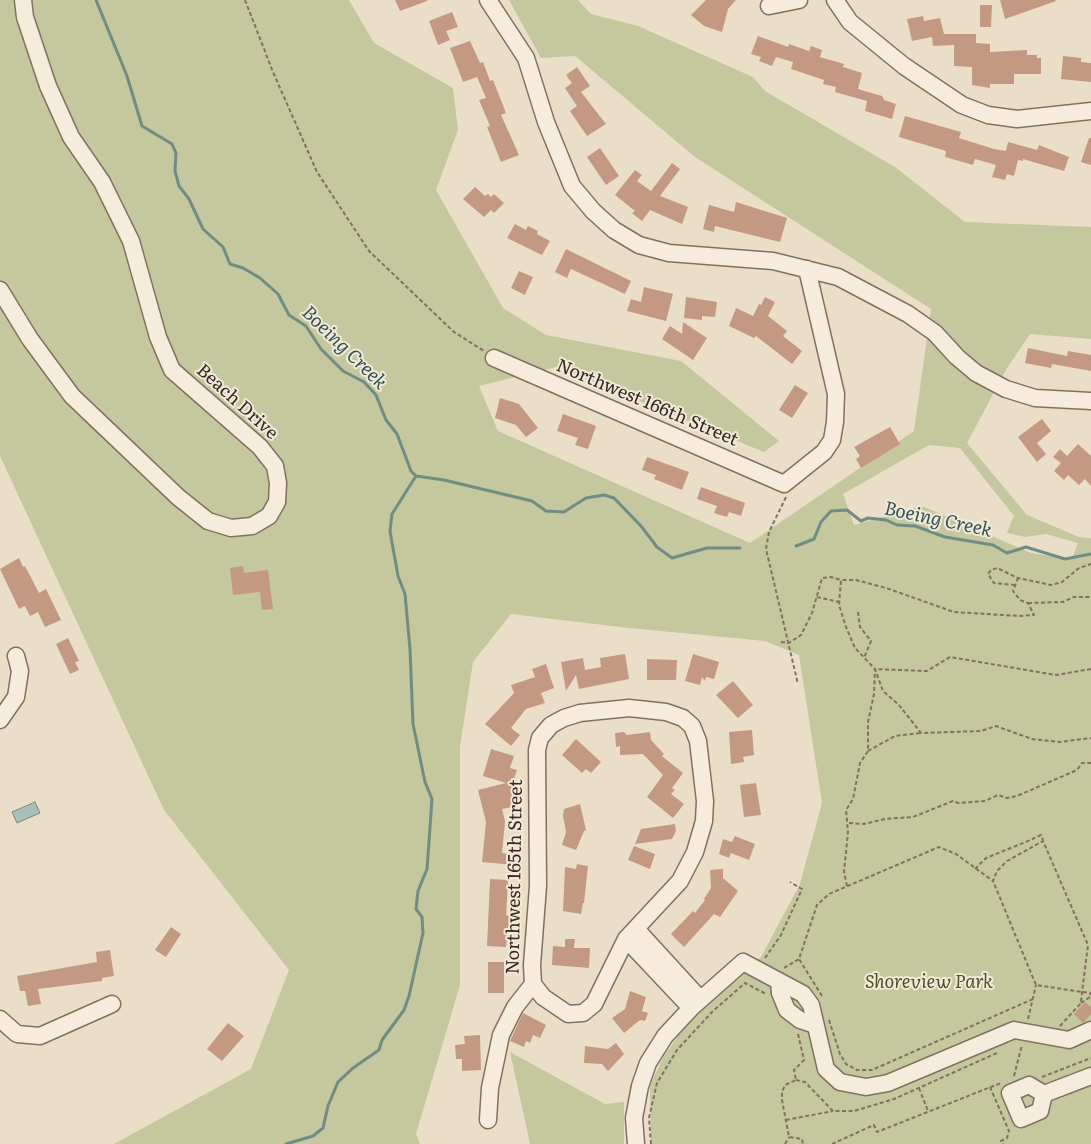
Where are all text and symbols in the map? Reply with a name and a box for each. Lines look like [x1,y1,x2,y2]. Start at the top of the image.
water label: Boeing Creek [297,302,391,394]
street label: Northwest 166th Street [553,355,741,451]
street label: Beach Drive [192,360,282,444]
water label: Boeing Creek [882,497,994,543]
street label: Northwest 165th Street [502,779,528,975]
park label: Shoreview Park [865,972,993,994]

